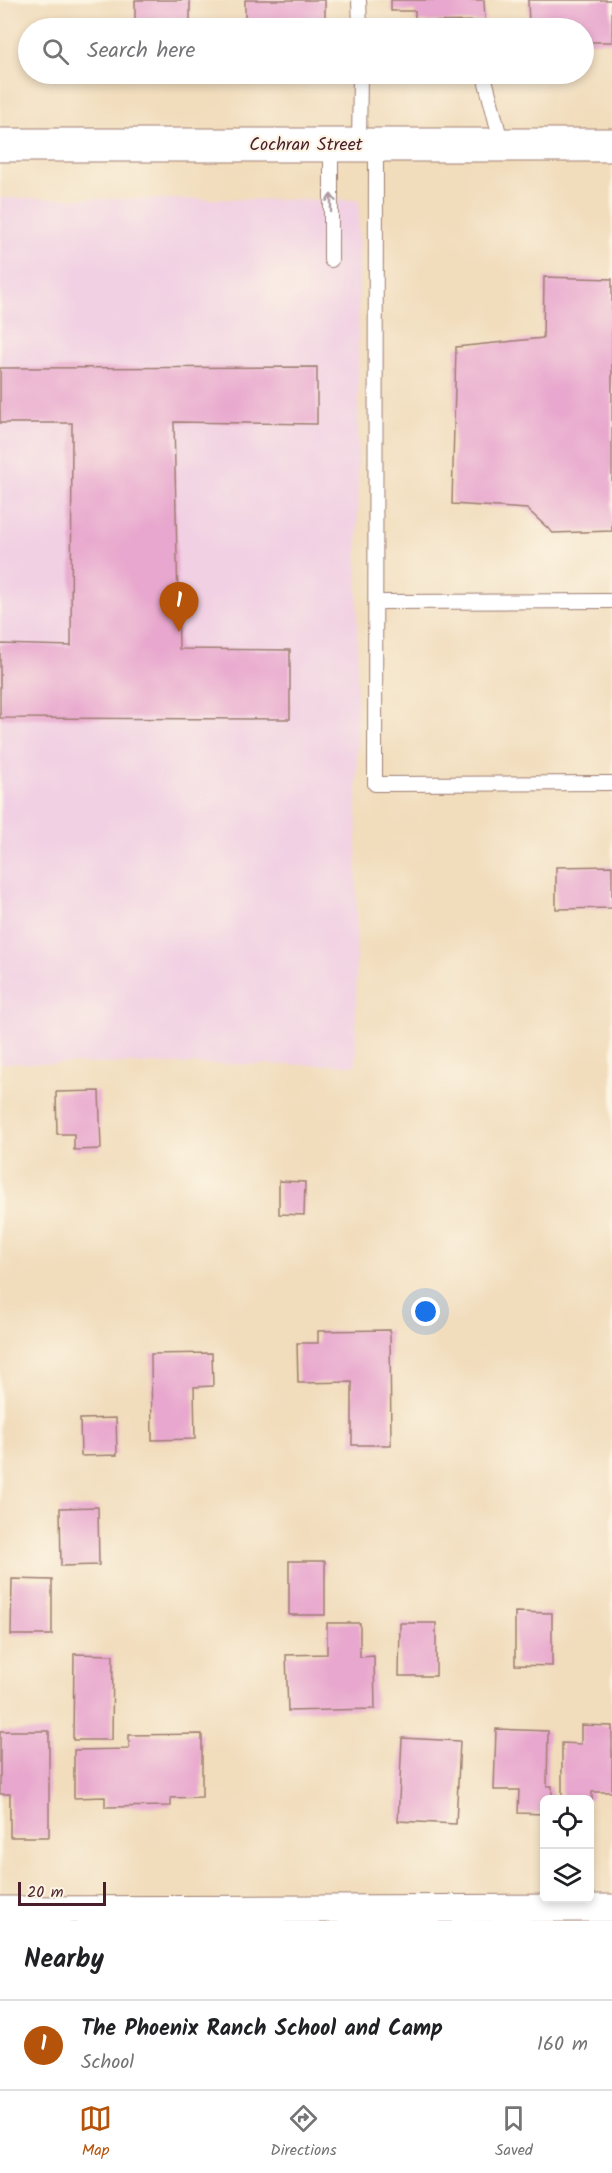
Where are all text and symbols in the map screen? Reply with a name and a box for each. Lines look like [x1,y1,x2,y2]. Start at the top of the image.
search box [18,18,594,84]
text: Search here [87,34,195,69]
icon: search [39,35,72,68]
street label: Cochran Street [249,131,364,160]
one-way arrow [325,193,337,213]
pin: 1 [160,582,198,632]
your location [411,1297,440,1326]
map controls [540,1795,594,1903]
button: locate [540,1795,594,1849]
button: layers [540,1849,594,1903]
scale bar [18,1879,106,1906]
text: 20 m [27,1880,63,1905]
text: Nearby [24,1939,104,1981]
text: The Phoenix Ranch School and Camp [81,2012,443,2047]
text: 1 [40,2029,47,2061]
text: 160 m [537,2029,588,2061]
text: School [81,2047,134,2079]
tab: Map [79,2102,112,2163]
tab: Directions [270,2102,337,2163]
tab: Saved [495,2102,533,2163]

